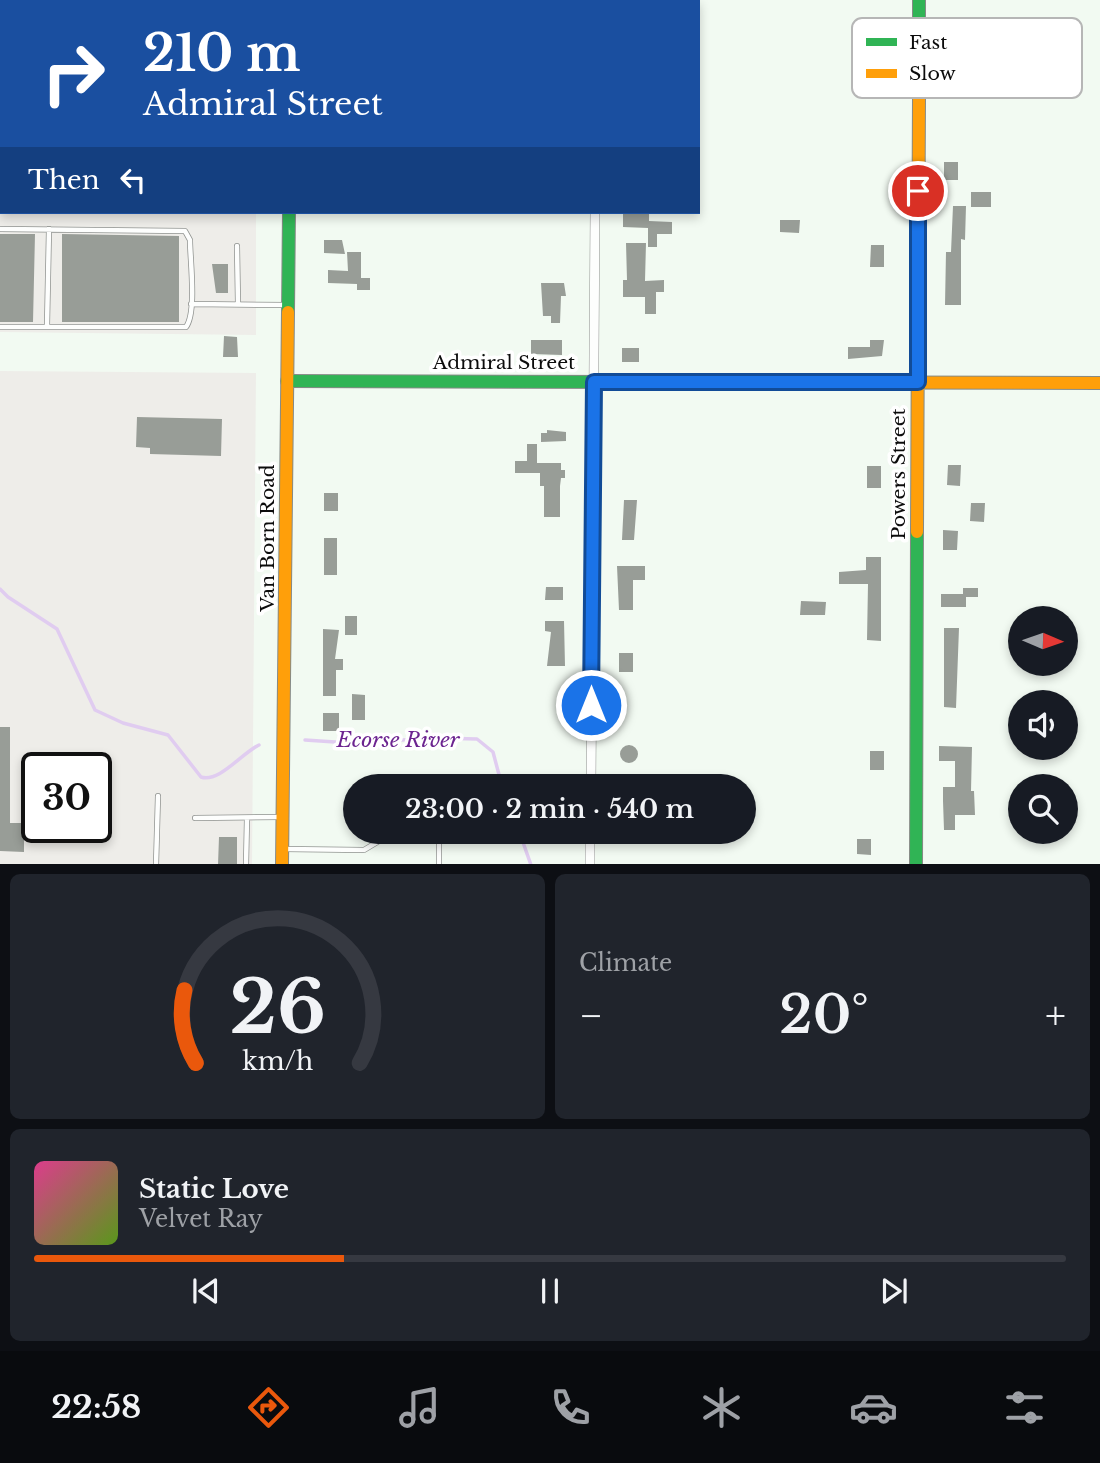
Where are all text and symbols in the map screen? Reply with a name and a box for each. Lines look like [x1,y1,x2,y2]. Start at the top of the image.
legend [852,18,1082,98]
text: 210 m [143,23,301,84]
icon: right [28,28,119,119]
text: Fast [909,31,948,54]
text: Slow [909,62,956,85]
text: Admiral Street [143,84,383,124]
icon: left [114,161,152,199]
pin [888,161,948,221]
text: Then [28,164,100,196]
icon: arrive [899,172,937,210]
street label: Admiral Street [432,351,576,374]
street label: Powers Street [887,407,910,540]
street label: Van Born Road [256,464,279,613]
north arrow [1008,606,1078,676]
map controls [1008,606,1078,844]
position arrow [554,668,628,742]
button: sound [1008,690,1078,760]
water label: Ecorse River [335,727,461,753]
speed limit sign: 30 [21,752,112,843]
button: search [1008,774,1078,844]
text: 23:00 · 2 min · 540 m [405,793,694,825]
text: Climate [579,949,672,977]
text: 26 [229,962,326,1053]
text: 20° [779,983,869,1047]
text: − [579,992,603,1039]
text: + [1045,992,1066,1039]
text: km/h [242,1045,313,1076]
text: Static Love [139,1173,289,1205]
text: Velvet Ray [139,1205,263,1233]
icon: previous [187,1272,225,1310]
icon: pause [531,1272,569,1310]
icon: next [875,1272,913,1310]
icon: directions [244,1383,293,1432]
icon: music [395,1383,444,1432]
icon: phone [546,1383,595,1432]
icon: climate [697,1383,746,1432]
icon: car [849,1383,898,1432]
icon: filters [1000,1383,1049,1432]
text: 22:58 [51,1387,141,1427]

